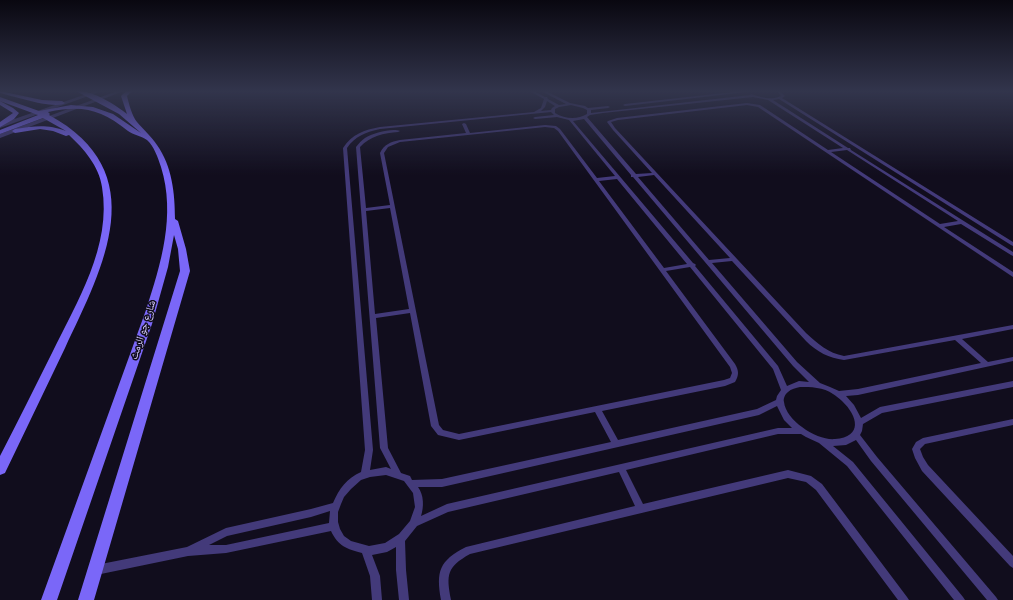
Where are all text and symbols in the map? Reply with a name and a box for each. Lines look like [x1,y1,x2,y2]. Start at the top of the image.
street label: شارع جو الرمث [127,299,159,361]

